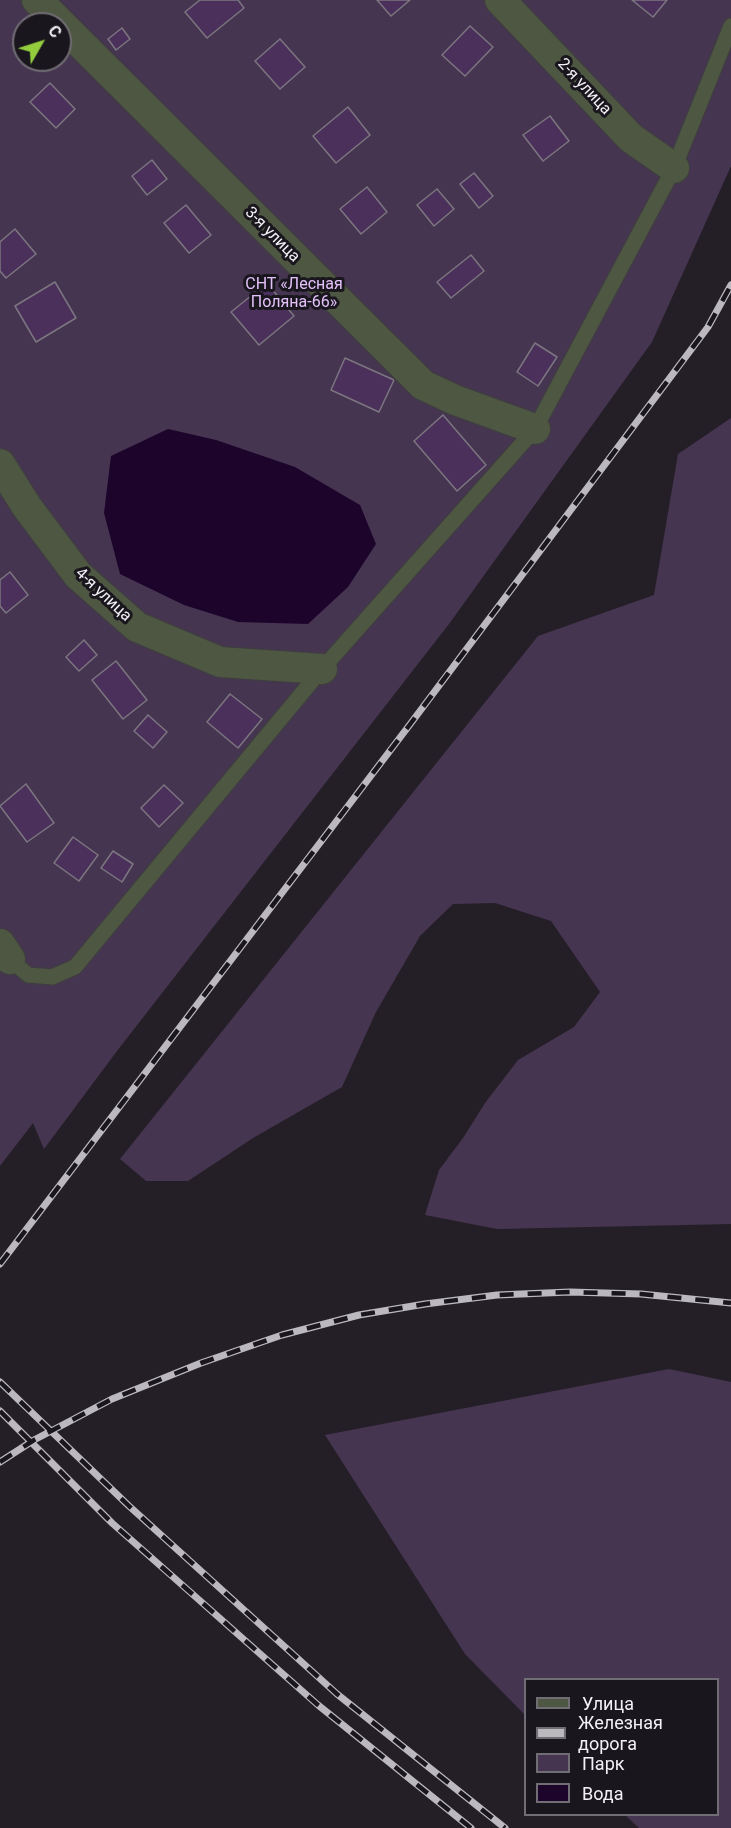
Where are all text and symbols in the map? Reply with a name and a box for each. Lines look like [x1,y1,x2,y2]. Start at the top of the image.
north arrow [12,12,72,72]
text: С [44,22,65,42]
street label: 2-я улица [553,55,615,119]
street label: 3-я улица [240,203,304,267]
park label: СНТ «Лесная Поляна-66» [245,275,343,313]
street label: 4-я улица [71,564,135,626]
legend [524,1678,719,1816]
text: Улица [582,1693,634,1714]
text: Железная дорога [578,1712,663,1754]
text: Парк [582,1753,624,1774]
text: Вода [582,1783,624,1804]

